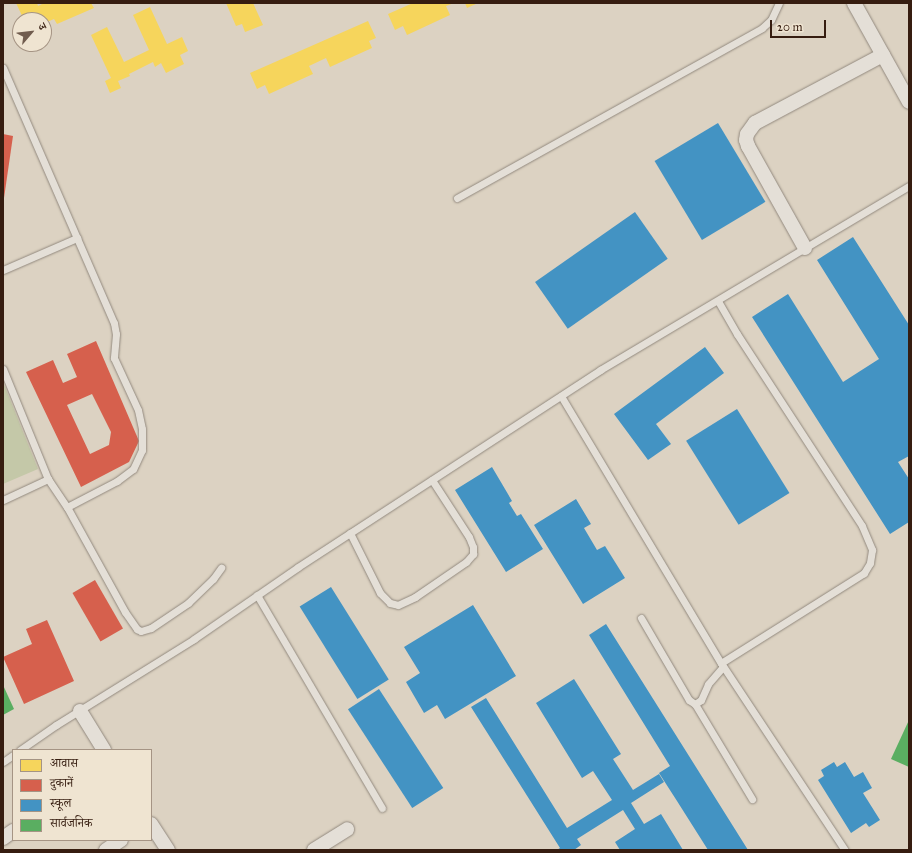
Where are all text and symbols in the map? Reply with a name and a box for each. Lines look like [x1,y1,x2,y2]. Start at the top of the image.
north arrow [12,12,52,52]
scale bar [772,12,828,38]
text: 20 m [777,20,803,34]
text: उ [35,21,49,32]
legend [12,749,152,841]
text: आवास [50,756,78,770]
text: दुकानें [50,776,73,790]
text: स्कूल [50,796,71,810]
text: सार्वजनिक [50,816,92,830]

